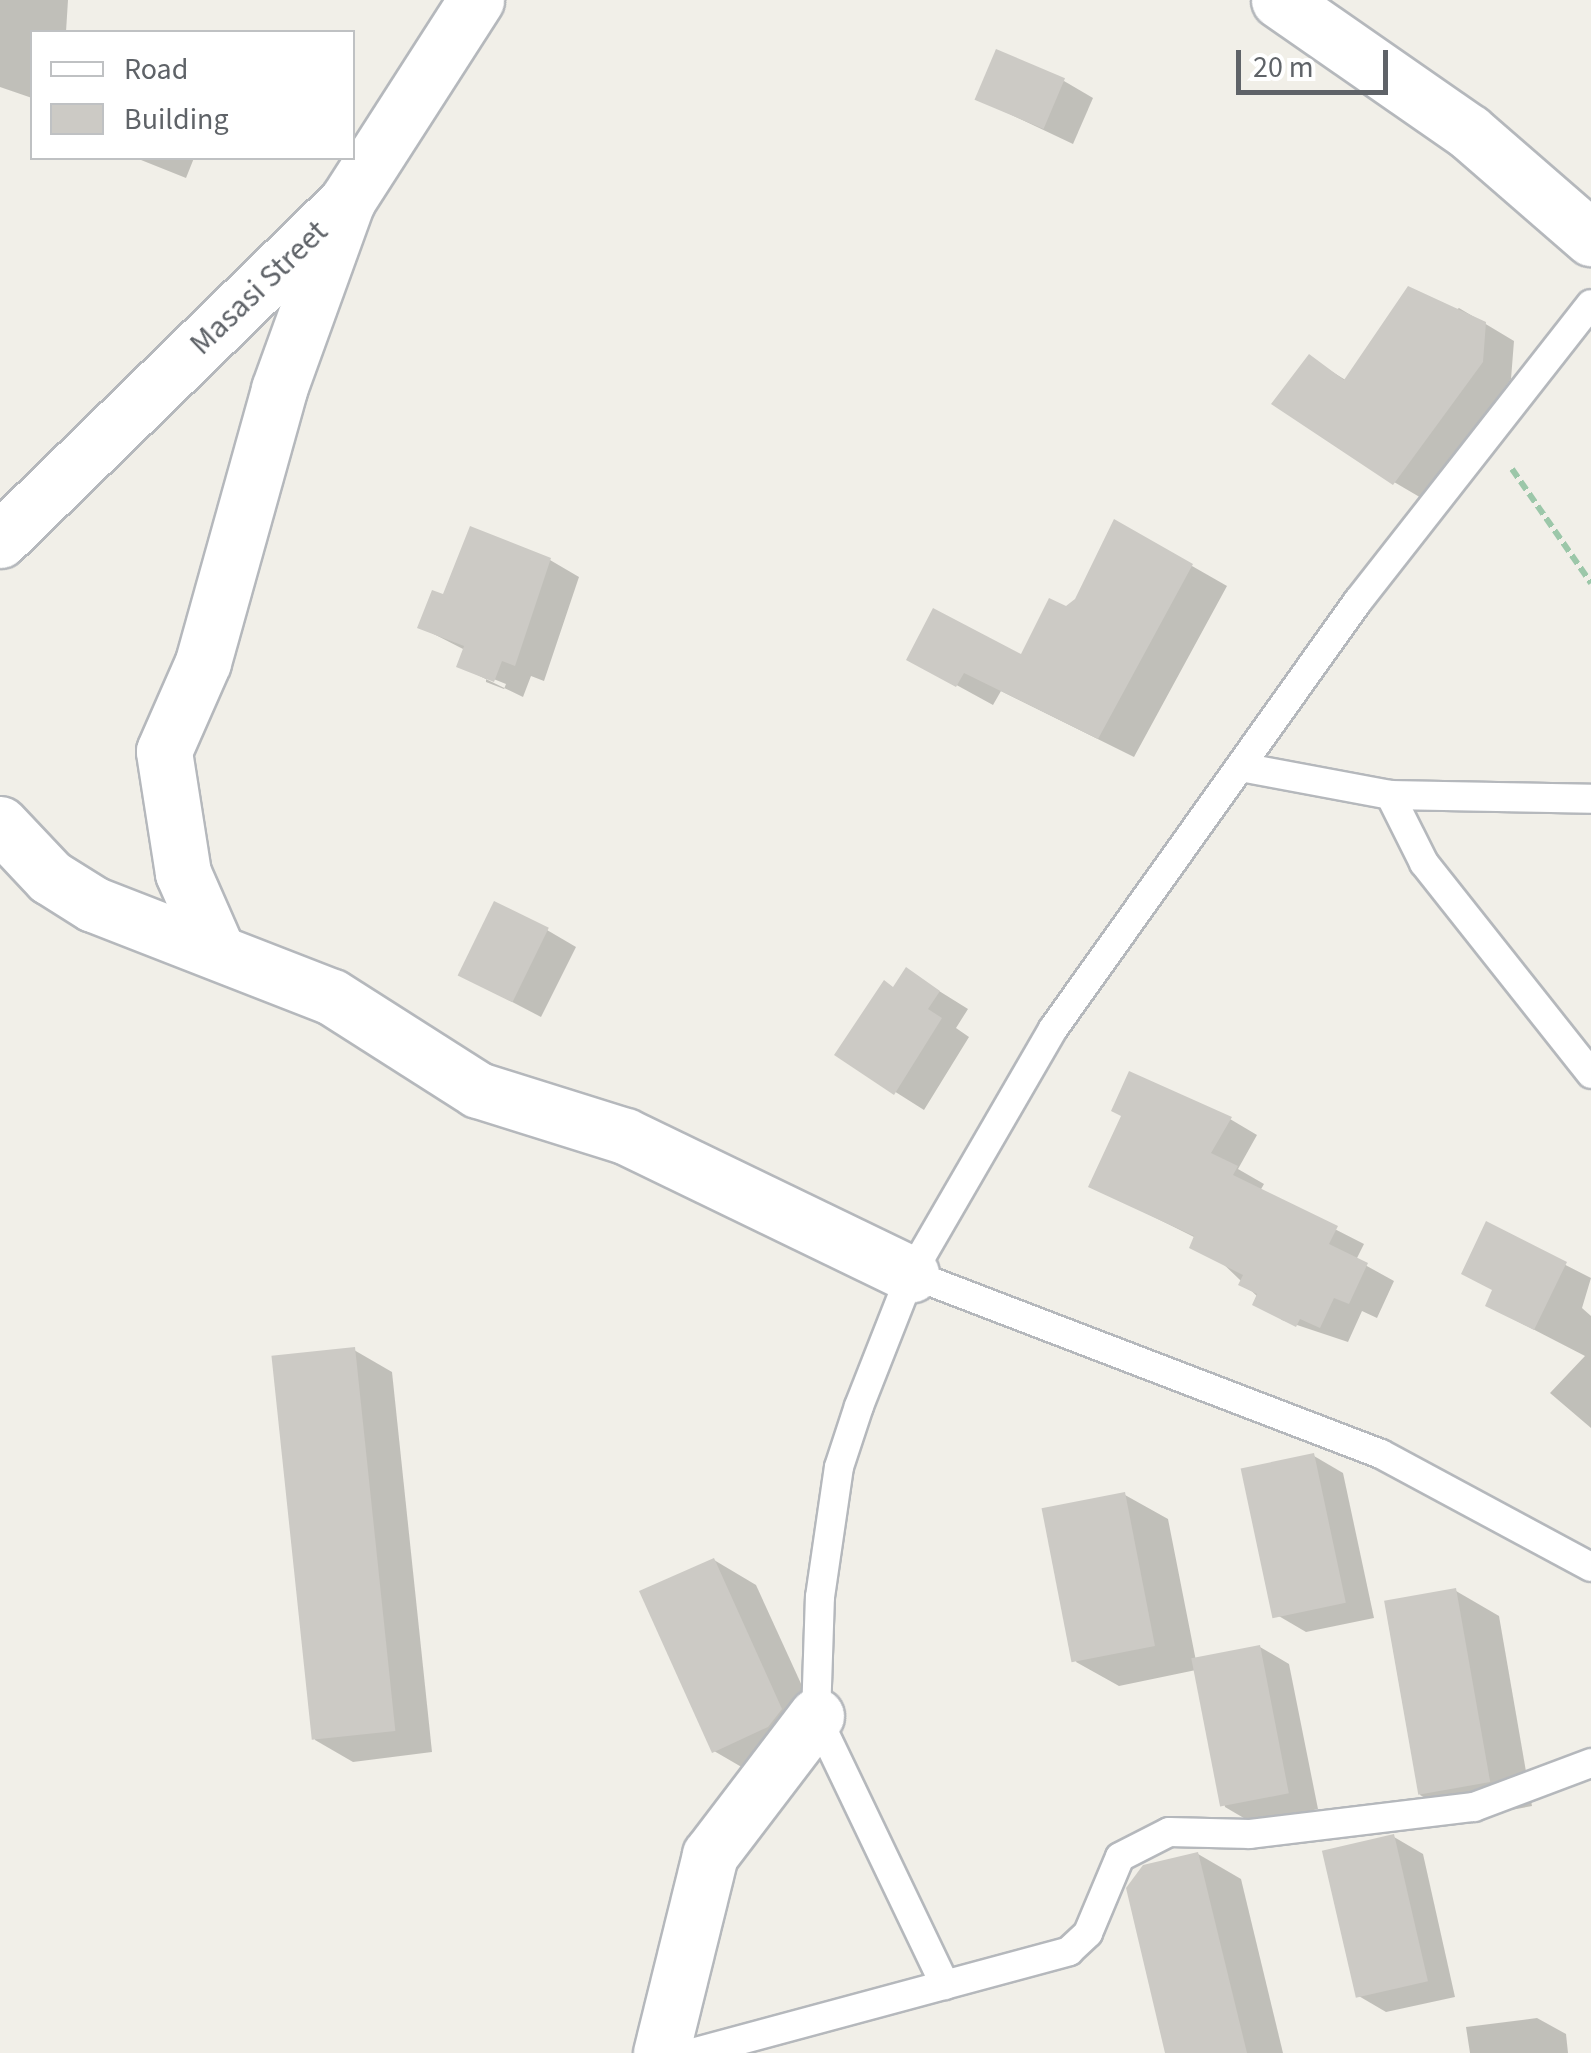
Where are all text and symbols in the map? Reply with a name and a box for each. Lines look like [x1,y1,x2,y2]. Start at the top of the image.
legend [30,30,355,160]
scale bar [1241,30,1394,92]
text: 20 m [1253,46,1314,89]
text: Road [124,48,188,91]
text: Building [124,98,229,141]
street label: Masasi Street [182,213,336,363]

